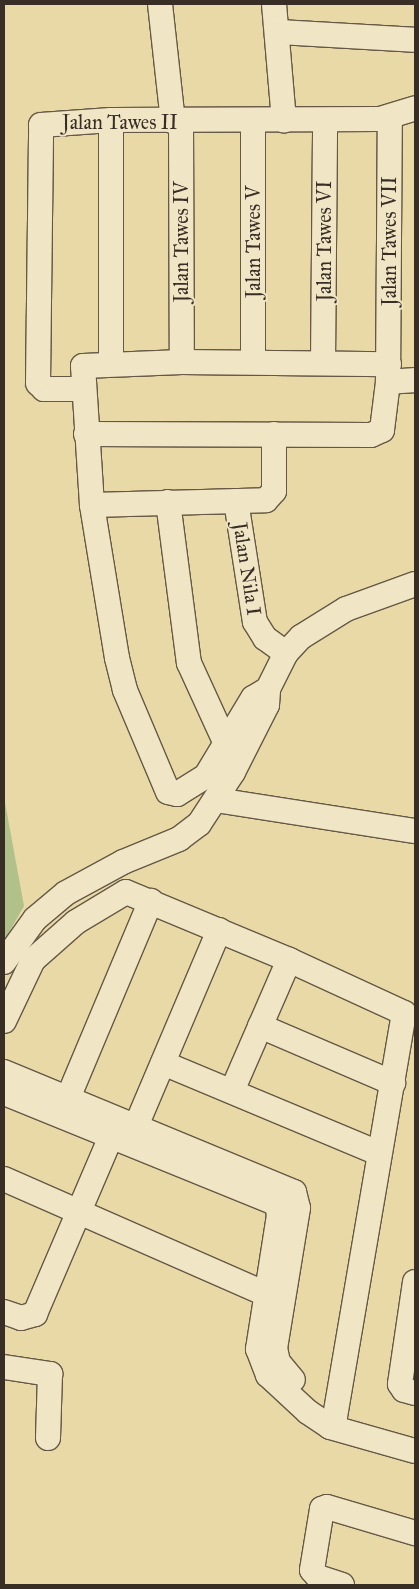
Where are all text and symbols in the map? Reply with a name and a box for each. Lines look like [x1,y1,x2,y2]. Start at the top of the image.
street label: Jalan Tawes II [62,110,178,134]
street label: Jalan Tawes VII [377,176,401,306]
street label: Jalan Tawes VI [312,180,336,302]
street label: Jalan Tawes IV [169,181,193,303]
street label: Jalan Tawes V [241,186,265,298]
street label: Jalan Nila I [228,521,266,617]

